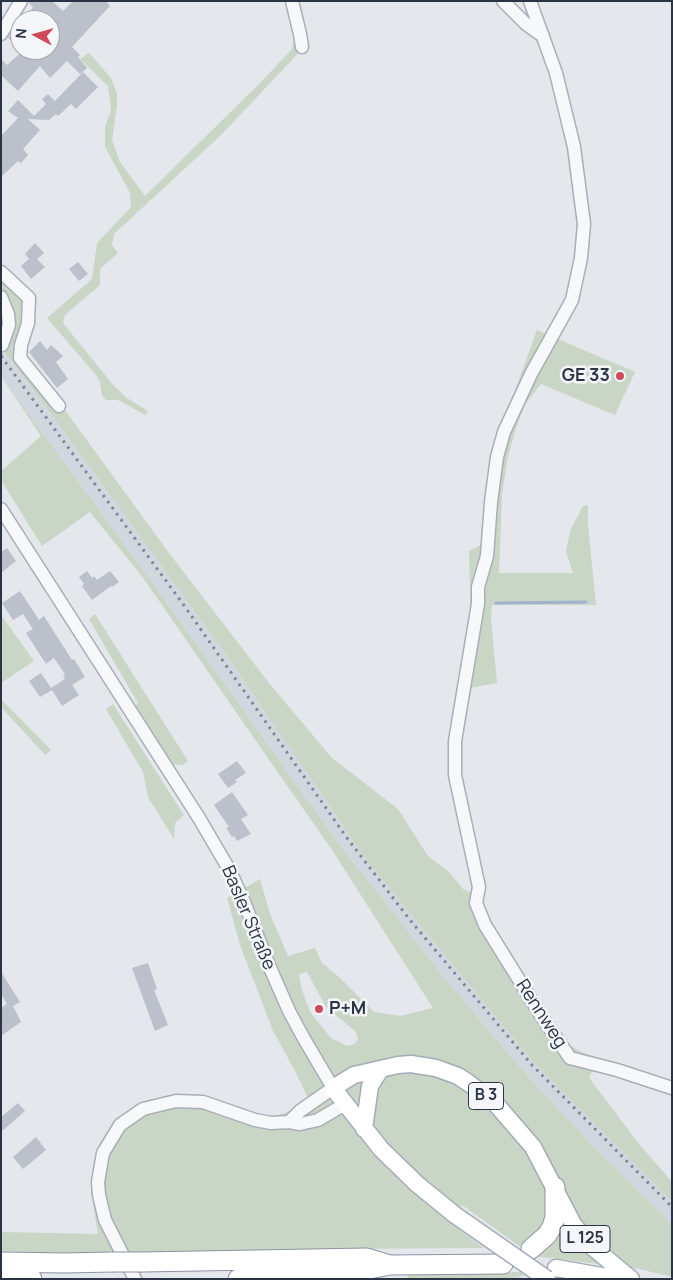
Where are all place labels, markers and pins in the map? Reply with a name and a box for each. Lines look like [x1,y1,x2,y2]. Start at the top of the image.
place label: GE 33 [562,365,610,387]
marker: GE 33 [614,370,626,382]
place label: P+M [329,998,366,1020]
marker: P+M [313,1003,325,1015]

